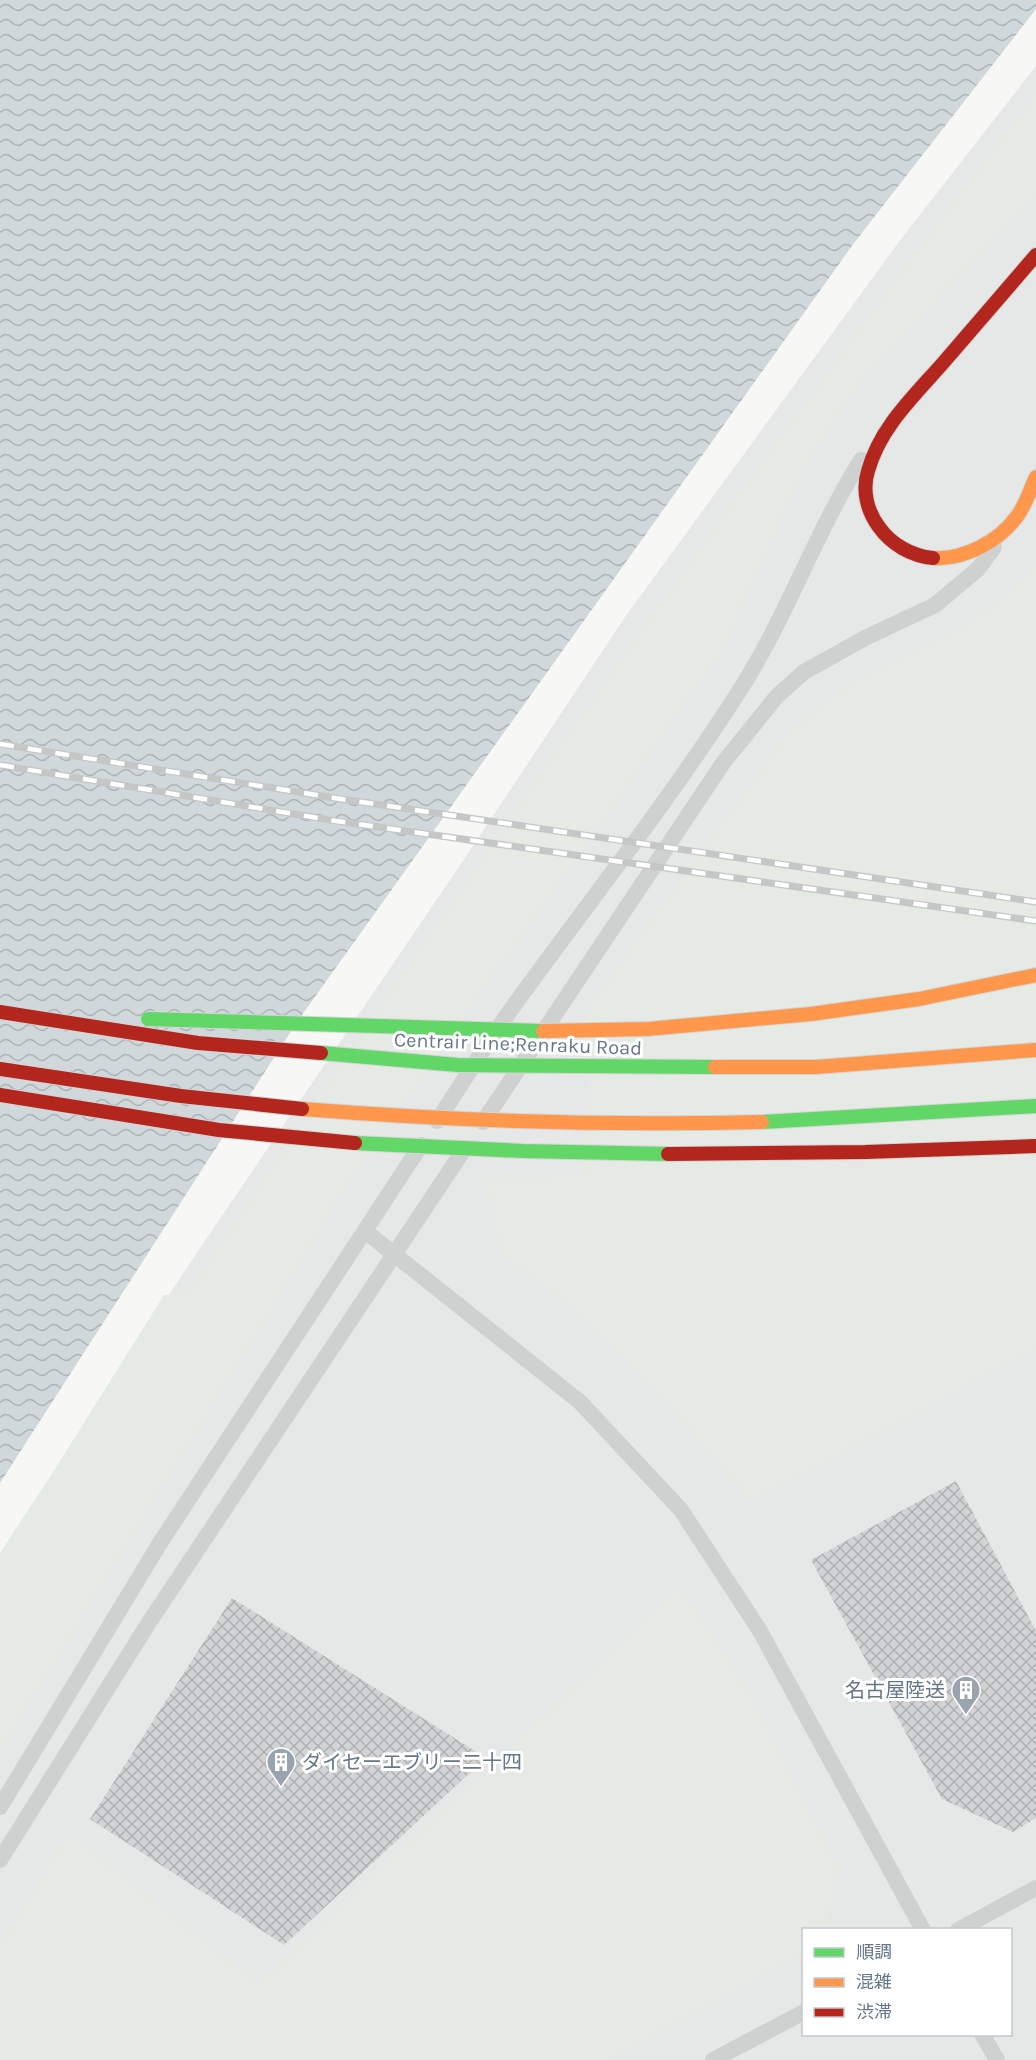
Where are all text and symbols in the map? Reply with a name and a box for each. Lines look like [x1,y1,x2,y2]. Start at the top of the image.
street label: Centrair Line;Renraku Road [394,1028,642,1060]
building icon: 名古屋陸送 [950,1674,982,1716]
place label: 名古屋陸送 [845,1679,945,1702]
building icon: ダイセーエブリー二十四 [265,1746,297,1788]
place label: ダイセーエブリー二十四 [302,1751,522,1774]
legend [802,1928,1012,2036]
text: 順調 [856,1941,892,1963]
text: 混雑 [856,1971,892,1993]
text: 渋滞 [856,2001,892,2023]

